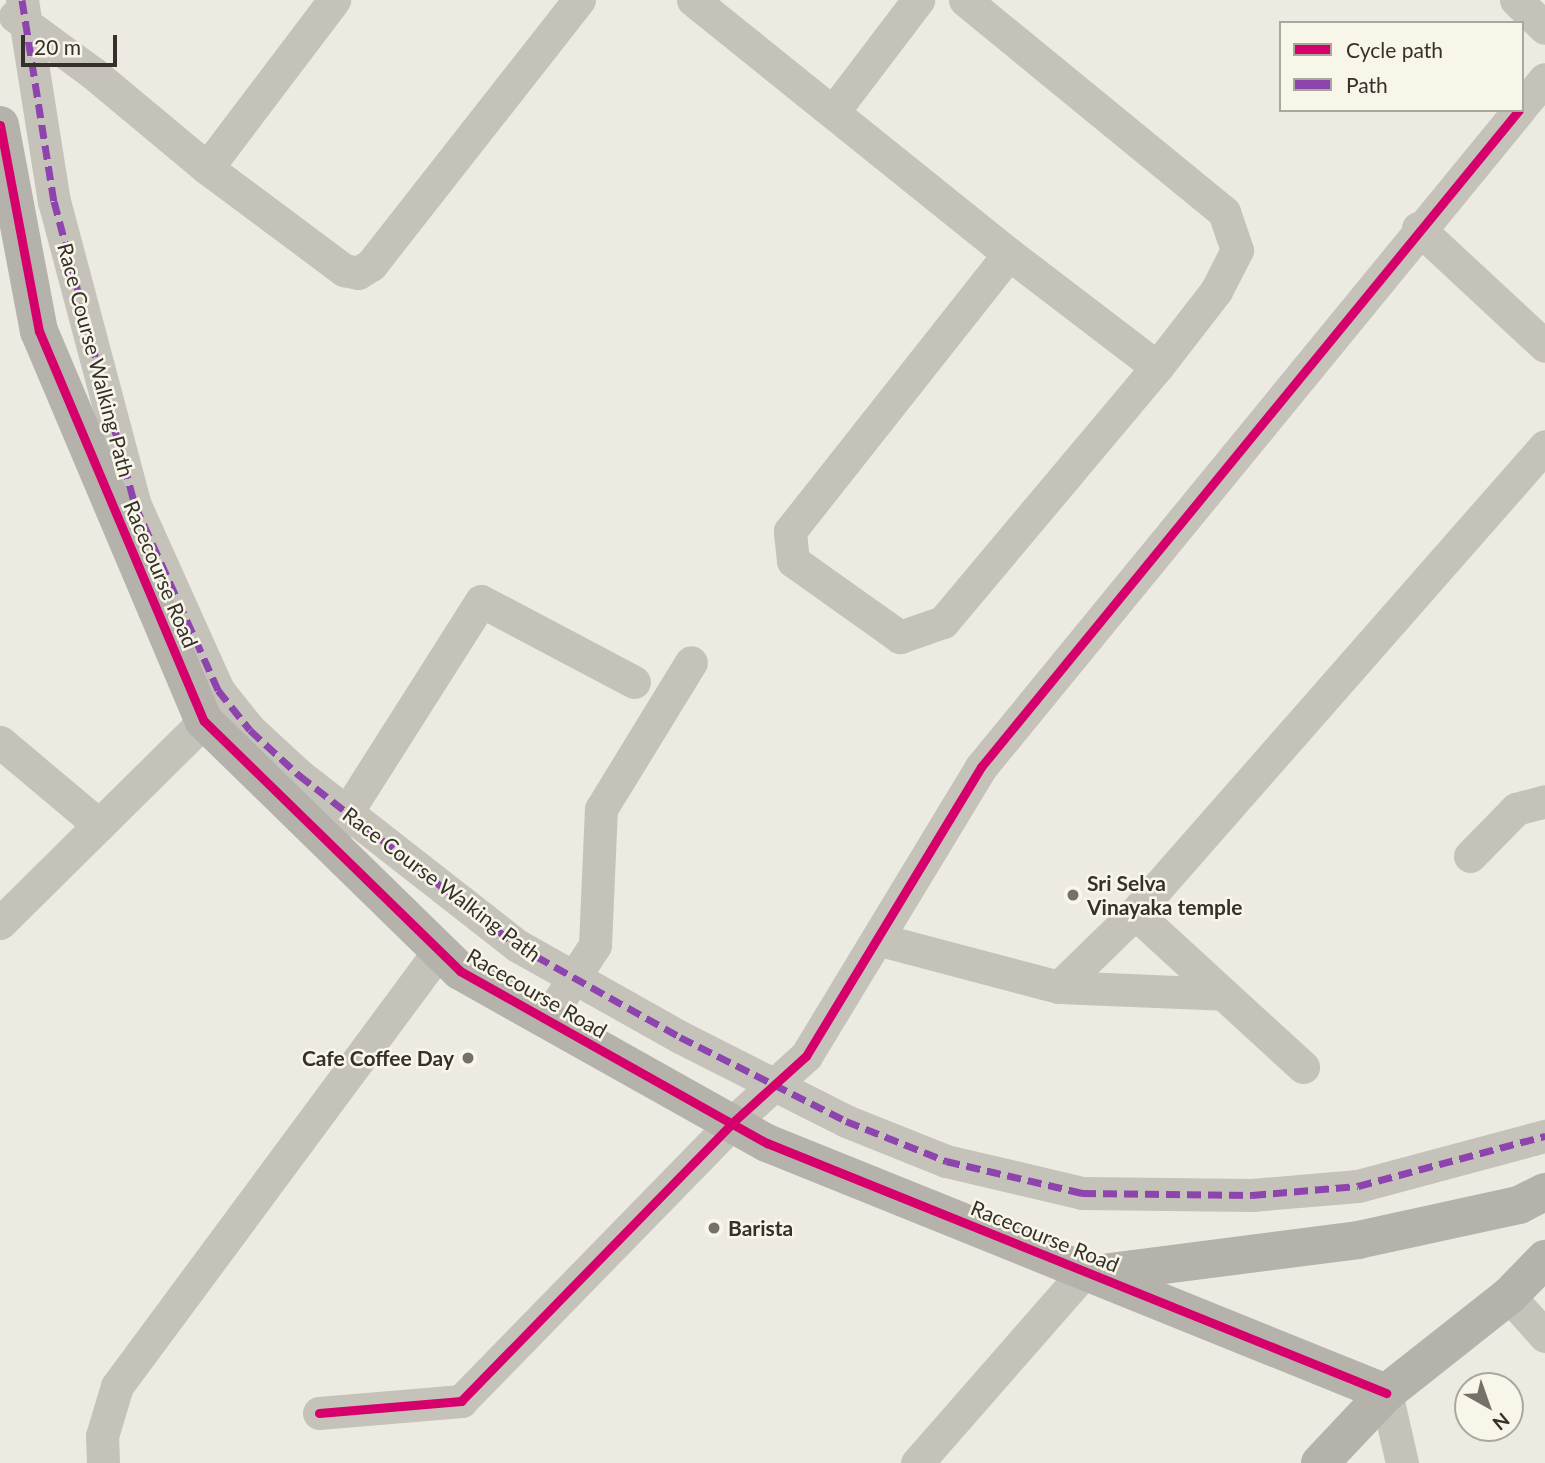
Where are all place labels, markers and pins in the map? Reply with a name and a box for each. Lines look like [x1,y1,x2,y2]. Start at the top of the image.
place label: Sri Selva Vinayaka temple [1087,870,1242,920]
marker: Sri Selva Vinayaka temple [1065,887,1081,903]
place label: Cafe Coffee Day [302,1045,454,1071]
marker: Cafe Coffee Day [460,1050,476,1066]
place label: Barista [728,1215,793,1241]
marker: Barista [706,1220,722,1236]

